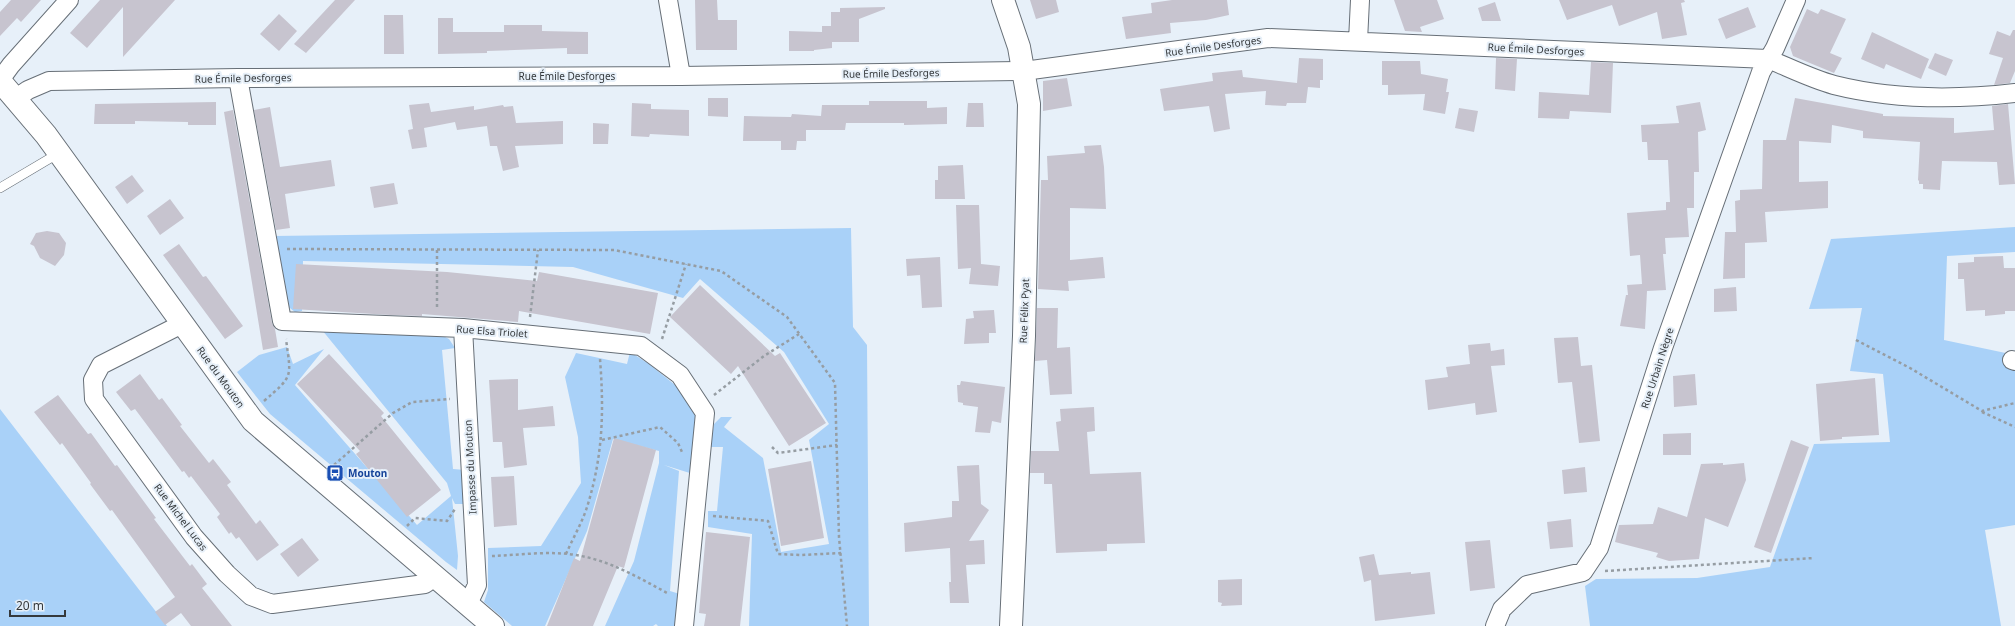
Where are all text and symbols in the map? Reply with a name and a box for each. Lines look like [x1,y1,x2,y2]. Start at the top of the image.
street label: Rue Émile Desforges [1164,32,1262,60]
street label: Rue Émile Desforges [1487,39,1585,59]
street label: Rue Émile Desforges [842,65,940,81]
street label: Rue Émile Desforges [519,69,616,83]
street label: Rue Émile Desforges [194,70,292,86]
street label: Rue Félix Pyat [1016,278,1032,344]
street label: Rue Elsa Triolet [456,322,529,341]
street label: Rue Urbain Nègre [1637,325,1677,410]
street label: Rue du Mouton [194,343,248,411]
street label: Impasse du Mouton [461,420,479,514]
bus stop icon: Mouton [325,463,345,483]
place label: Mouton [348,466,387,480]
street label: Rue Michel Lucas [151,481,211,554]
scale bar [10,592,65,618]
text: 20 m [16,597,44,614]

